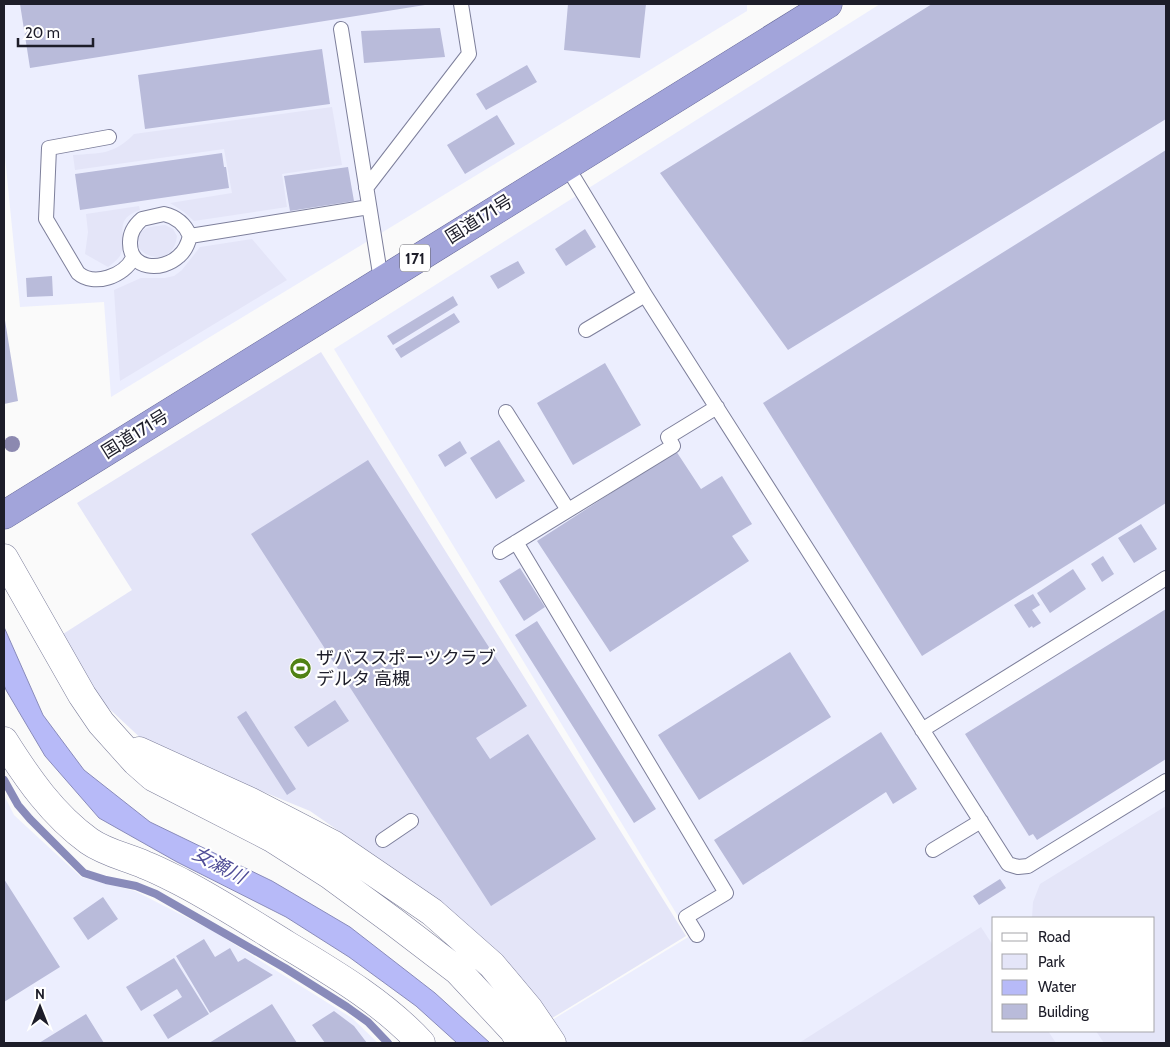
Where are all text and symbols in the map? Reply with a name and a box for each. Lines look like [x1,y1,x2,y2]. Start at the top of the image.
scale bar [18,15,92,47]
text: 20 m [25,24,60,42]
street label: 国道171号 [441,190,517,248]
road number: 171 [400,244,430,272]
street label: 国道171号 [97,405,173,463]
place label: ザバススポーツクラブ デルタ 高槻 [316,647,496,690]
sports icon: ザバススポーツクラブ デルタ 高槻 [288,656,312,680]
water label: 女瀬川 [188,841,251,889]
legend [992,917,1155,1032]
text: Road [1038,928,1071,946]
text: Park [1038,953,1065,971]
text: Water [1038,978,1076,996]
north arrow [15,982,65,1032]
text: N [35,985,45,1003]
text: Building [1038,1003,1089,1021]

